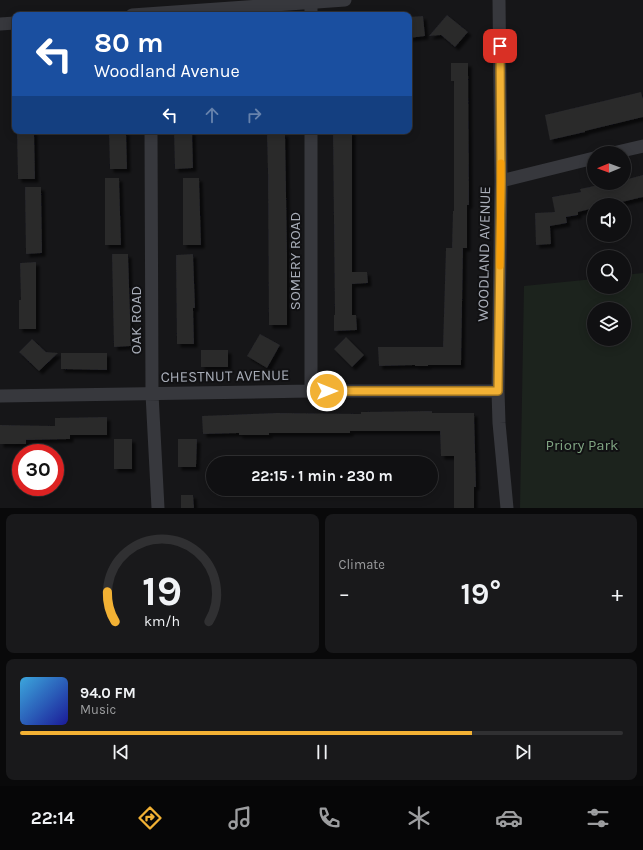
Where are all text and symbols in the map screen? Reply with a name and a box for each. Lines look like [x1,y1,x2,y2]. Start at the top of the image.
text: 80 m [94,26,163,59]
icon: left [28,28,80,80]
pin [483,29,517,63]
icon: arrive [489,35,511,57]
text: Woodland Avenue [94,60,240,82]
icon: left [159,104,181,126]
icon: ahead [201,104,223,126]
icon: right [243,104,265,126]
north arrow [587,146,631,190]
map controls [587,146,631,346]
street label: WOODLAND AVENUE [474,186,494,322]
button: sound [587,198,631,242]
street label: SOMERY ROAD [286,212,304,310]
button: search [587,250,631,294]
street label: OAK ROAD [127,286,145,354]
button: layers [587,302,631,346]
street label: CHESTNUT AVENUE [160,366,290,386]
position arrow [306,370,348,412]
park label: Priory Park [546,436,618,454]
speed limit sign: 30 [12,444,64,496]
text: 22:15 · 1 min · 230 m [251,467,393,485]
text: Climate [339,557,385,572]
text: 19 [142,566,182,614]
text: 19° [460,576,501,612]
text: − [339,581,350,607]
text: + [611,581,623,607]
text: km/h [144,612,180,629]
text: 94.0 FM [80,684,136,702]
text: Music [80,702,116,717]
icon: previous [110,741,132,763]
icon: pause [311,741,333,763]
icon: next [512,741,534,763]
icon: directions [136,804,164,832]
icon: music [226,804,254,832]
icon: phone [315,804,343,832]
icon: climate [405,804,433,832]
icon: car [495,804,523,832]
icon: filters [584,804,612,832]
text: 22:14 [31,807,75,829]

